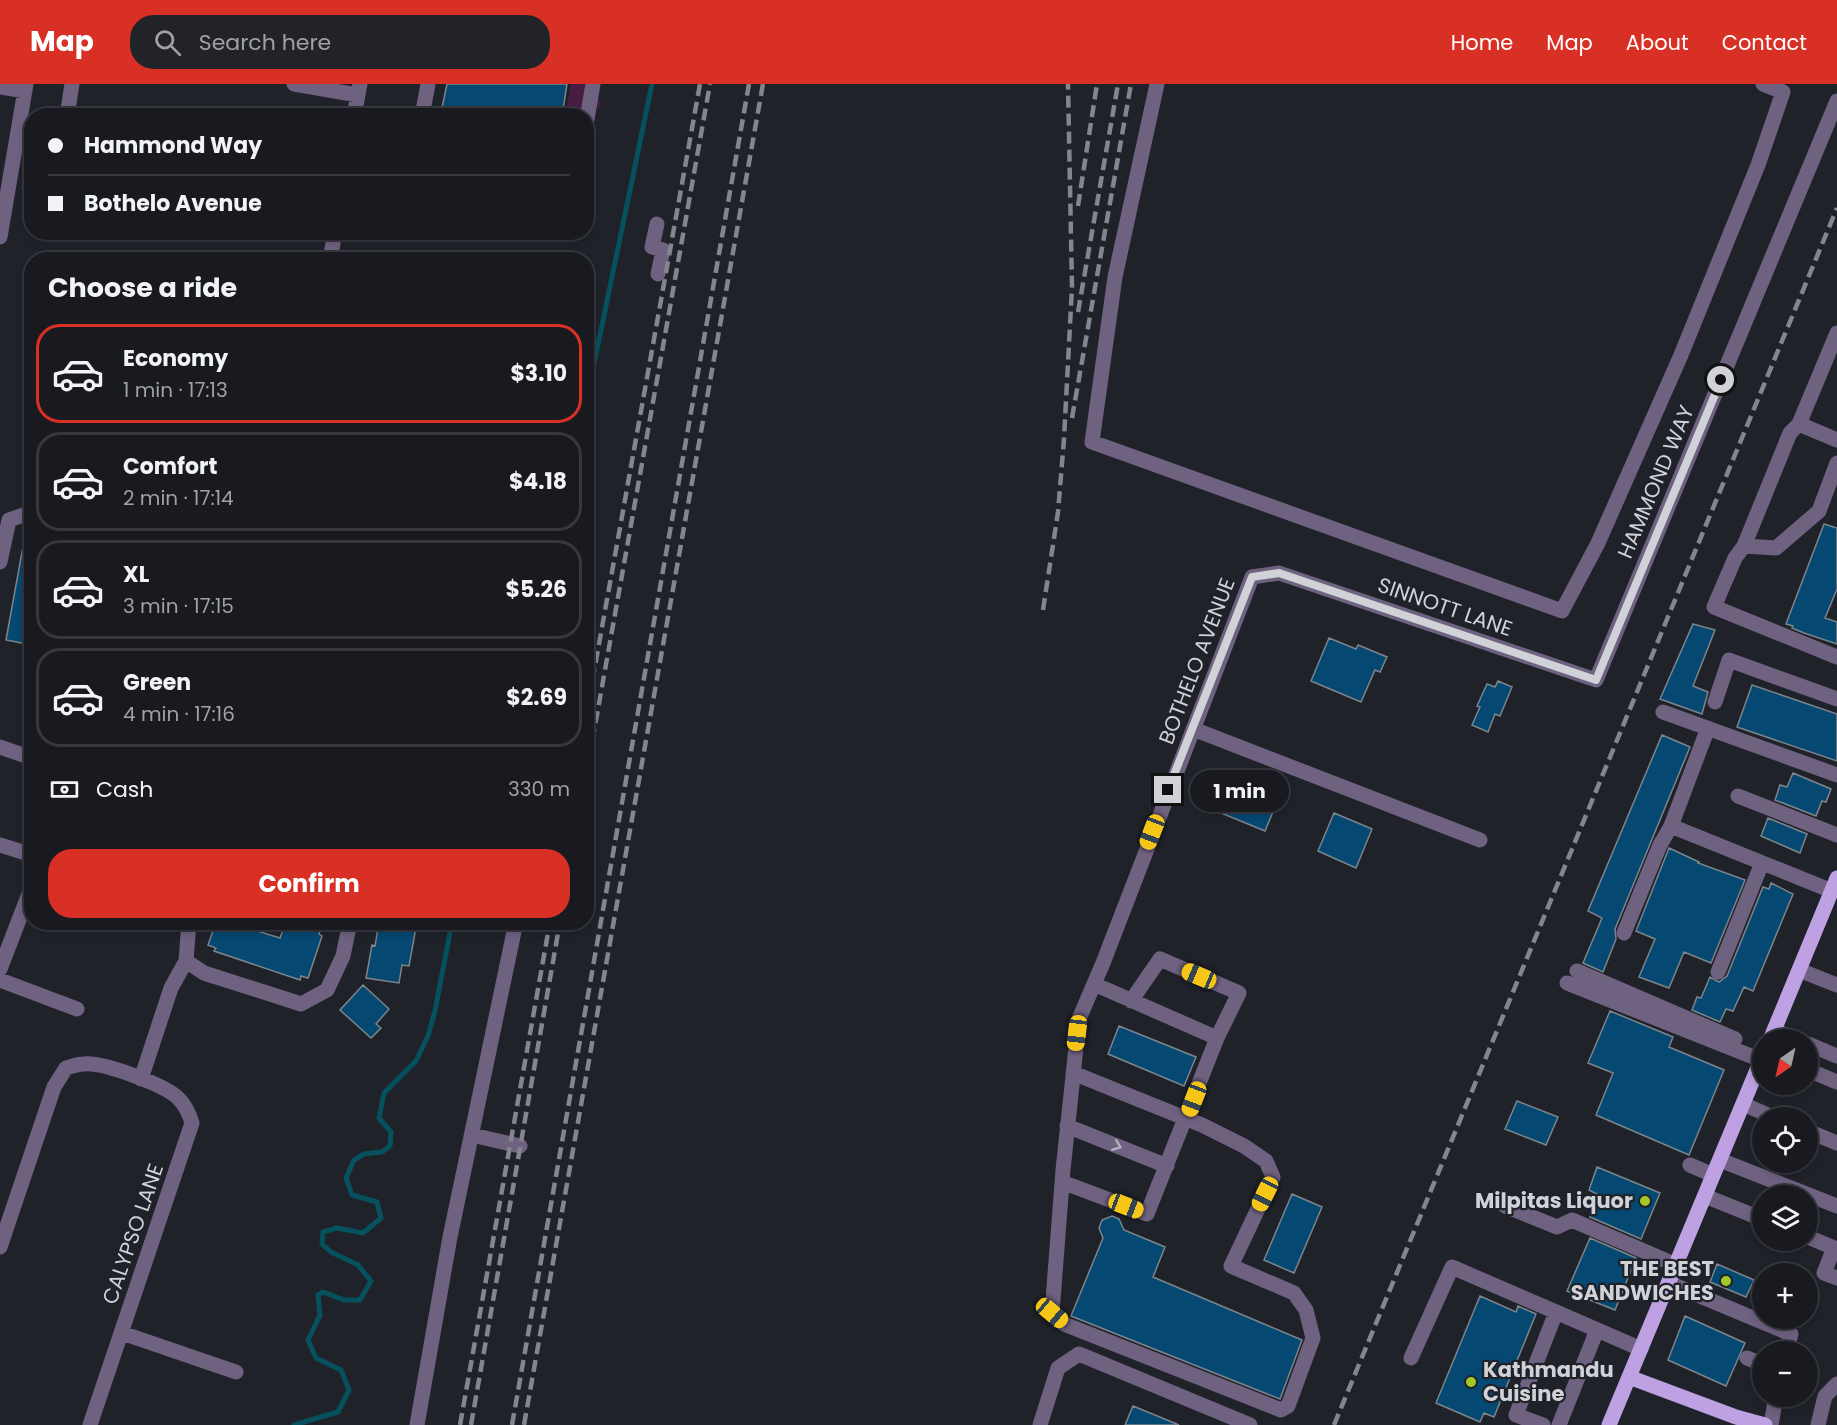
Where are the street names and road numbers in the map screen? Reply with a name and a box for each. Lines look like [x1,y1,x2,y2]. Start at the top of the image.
street label: HAMMOND WAY [1610,401,1701,563]
street label: SINNOTT LANE [1374,570,1516,643]
street label: BOTHELO AVENUE [1151,573,1242,748]
street label: CALYPSO LANE [95,1160,170,1308]

